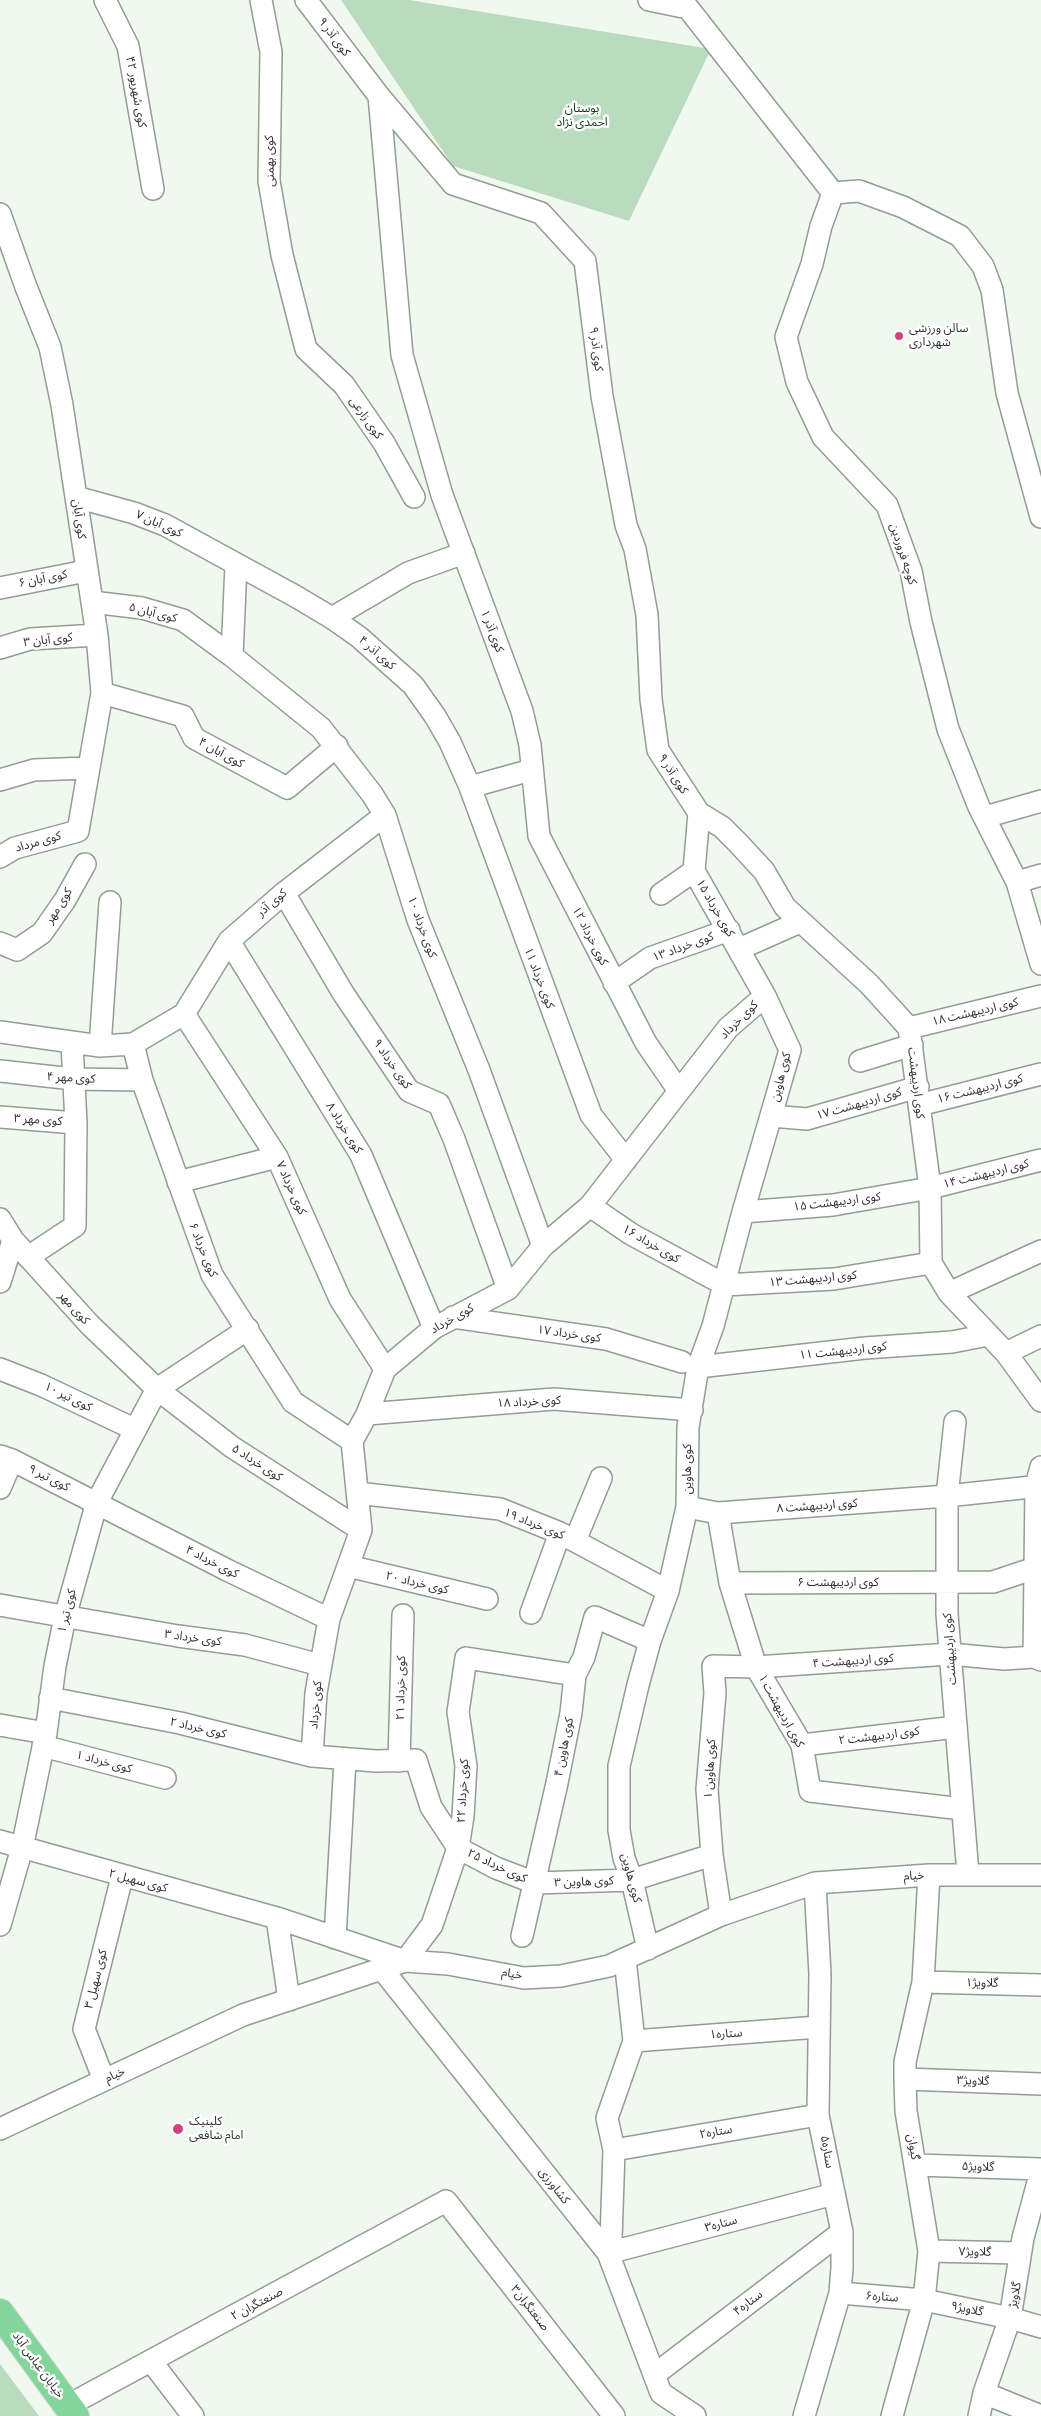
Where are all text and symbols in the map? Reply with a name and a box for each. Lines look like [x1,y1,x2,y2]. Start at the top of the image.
street label: کوی آذر ۹ [315,15,353,59]
street label: کوی شهریور ۴۲ [123,55,149,129]
park label: بوستان احمدی نژاد [556,102,608,130]
street label: کوی بهمنی [262,135,278,187]
place label: سالن ورزشی شهرداری [909,322,968,350]
street label: کوی آذر ۹ [586,326,606,372]
marker: سالن ورزشی شهرداری [893,330,905,342]
street label: کوی زارعی [346,394,386,442]
street label: کوی آبان [69,498,89,540]
street label: کوی آبان ۷ [133,507,185,541]
street label: کوچه فروردین [886,522,920,586]
street label: کوی آبان ۶ [17,567,69,591]
street label: کوی آبان ۵ [127,600,179,626]
street label: کوی آذر ۱ [477,608,507,654]
street label: کوی آبان ۳ [23,630,73,650]
street label: کوی آذر ۴ [355,633,399,673]
street label: کوی آبان ۴ [196,735,246,771]
street label: کوی آذر ۹ [655,751,691,797]
street label: کوی مرداد [13,829,63,855]
street label: کوی خرداد ۱۵ [693,877,737,939]
street label: کوی مهر [42,885,76,927]
street label: کوی آذر [254,886,290,920]
street label: کوی خرداد ۱۰ [404,894,440,960]
street label: کوی خرداد ۱۲ [569,904,611,968]
street label: کوی خرداد ۱۳ [650,929,716,965]
street label: کوی خرداد ۱۱ [521,945,557,1011]
street label: کوی اردیبهشت ۱۸ [930,995,1020,1029]
street label: کوی خرداد [717,998,761,1042]
street label: کوی خرداد ۹ [370,1036,414,1092]
street label: کوی اردیبهشت [904,1046,928,1120]
street label: کوی هاوین [768,1051,794,1103]
street label: کوی مهر ۴ [46,1070,96,1086]
street label: کوی اردیبهشت ۱۶ [935,1071,1025,1107]
street label: کوی اردیبهشت ۱۷ [815,1085,903,1123]
street label: کوی خرداد ۸ [323,1100,365,1156]
street label: کوی مهر ۳ [13,1111,63,1129]
street label: کوی اردیبهشت ۱۴ [941,1156,1031,1192]
street label: کوی خرداد ۷ [273,1159,309,1217]
street label: کوی اردیبهشت ۱۵ [792,1189,882,1215]
street label: کوی خرداد ۶ [186,1221,220,1279]
street label: کوی خرداد ۱۶ [620,1222,682,1266]
street label: کوی اردیبهشت ۱۳ [768,1268,858,1290]
street label: کوی مهر [55,1289,93,1327]
street label: کوی خرداد [428,1301,476,1337]
street label: کوی خرداد ۱۷ [536,1322,602,1346]
street label: کوی اردیبهشت ۱۱ [798,1339,888,1363]
street label: کوی تیر ۱۰ [42,1379,94,1415]
street label: کوی خرداد ۱۸ [497,1393,561,1411]
street label: کوی خرداد ۵ [229,1441,285,1485]
street label: کوی هاوین [681,1444,695,1494]
street label: کوی تیر ۹ [26,1461,72,1495]
street label: کوی اردیبهشت ۸ [776,1496,858,1516]
street label: کوی خرداد ۱۹ [501,1505,567,1543]
street label: کوی خرداد ۴ [183,1543,241,1581]
street label: کوی خرداد ۲۰ [384,1569,450,1597]
street label: کوی اردیبهشت ۶ [797,1576,879,1590]
street label: کوی تیر ۱ [55,1588,79,1634]
street label: کوی اردیبهشت [940,1613,960,1685]
street label: کوی خرداد ۳ [164,1627,222,1649]
street label: کوی اردیبهشت ۴ [812,1651,894,1671]
street label: کوی خرداد ۲۱ [393,1656,409,1720]
street label: کوی اردیبهشت ۱ [755,1672,807,1750]
street label: کوی خرداد [307,1680,325,1730]
street label: کوی خرداد ۲ [168,1715,228,1741]
street label: کوی هاوین ۴ [551,1716,577,1778]
street label: کوی اردیبهشت ۲ [838,1724,920,1748]
street label: کوی هاوین ۱ [701,1739,719,1799]
street label: کوی خرداد ۱ [74,1748,134,1776]
street label: کوی خرداد ۲۲ [454,1759,472,1823]
street label: کوی خرداد ۲۵ [465,1846,529,1886]
street label: کوی هاوین [618,1852,644,1904]
street label: کوی سهیل ۲ [107,1866,169,1896]
street label: خیام [903,1868,925,1884]
street label: کوی هاوین ۳ [554,1874,614,1890]
street label: کوی سهیل ۳ [82,1948,110,2010]
street label: خیام [500,1965,524,1983]
street label: گلاویژ۱ [966,1976,998,1990]
street label: ستاره۱ [709,2026,743,2042]
street label: خیام [103,2064,127,2086]
street label: گلاویژ۳ [956,2073,990,2089]
place label: کلینیک امام شافعی [189,2115,243,2143]
marker: کلینیک امام شافعی [171,2122,185,2136]
street label: ستاره۲ [698,2122,734,2142]
street label: گیوان [904,2133,922,2161]
street label: ستاره۵ [817,2134,837,2170]
street label: گلاویژ۵ [961,2159,995,2175]
street label: کشاورزی [535,2165,573,2207]
street label: ستاره۳ [703,2213,739,2235]
street label: گلاویژ۷ [959,2245,991,2259]
street label: گلاویژ [1005,2281,1025,2309]
street label: صنعتگران۳ [508,2282,552,2334]
street label: ۲ صنعتگران [229,2284,285,2324]
street label: ستاره۴ [730,2287,766,2319]
street label: ستاره۶ [865,2289,899,2305]
street label: گلاویژ۹ [950,2299,984,2319]
street label: خیابان عباس آباد [9,2329,67,2401]

